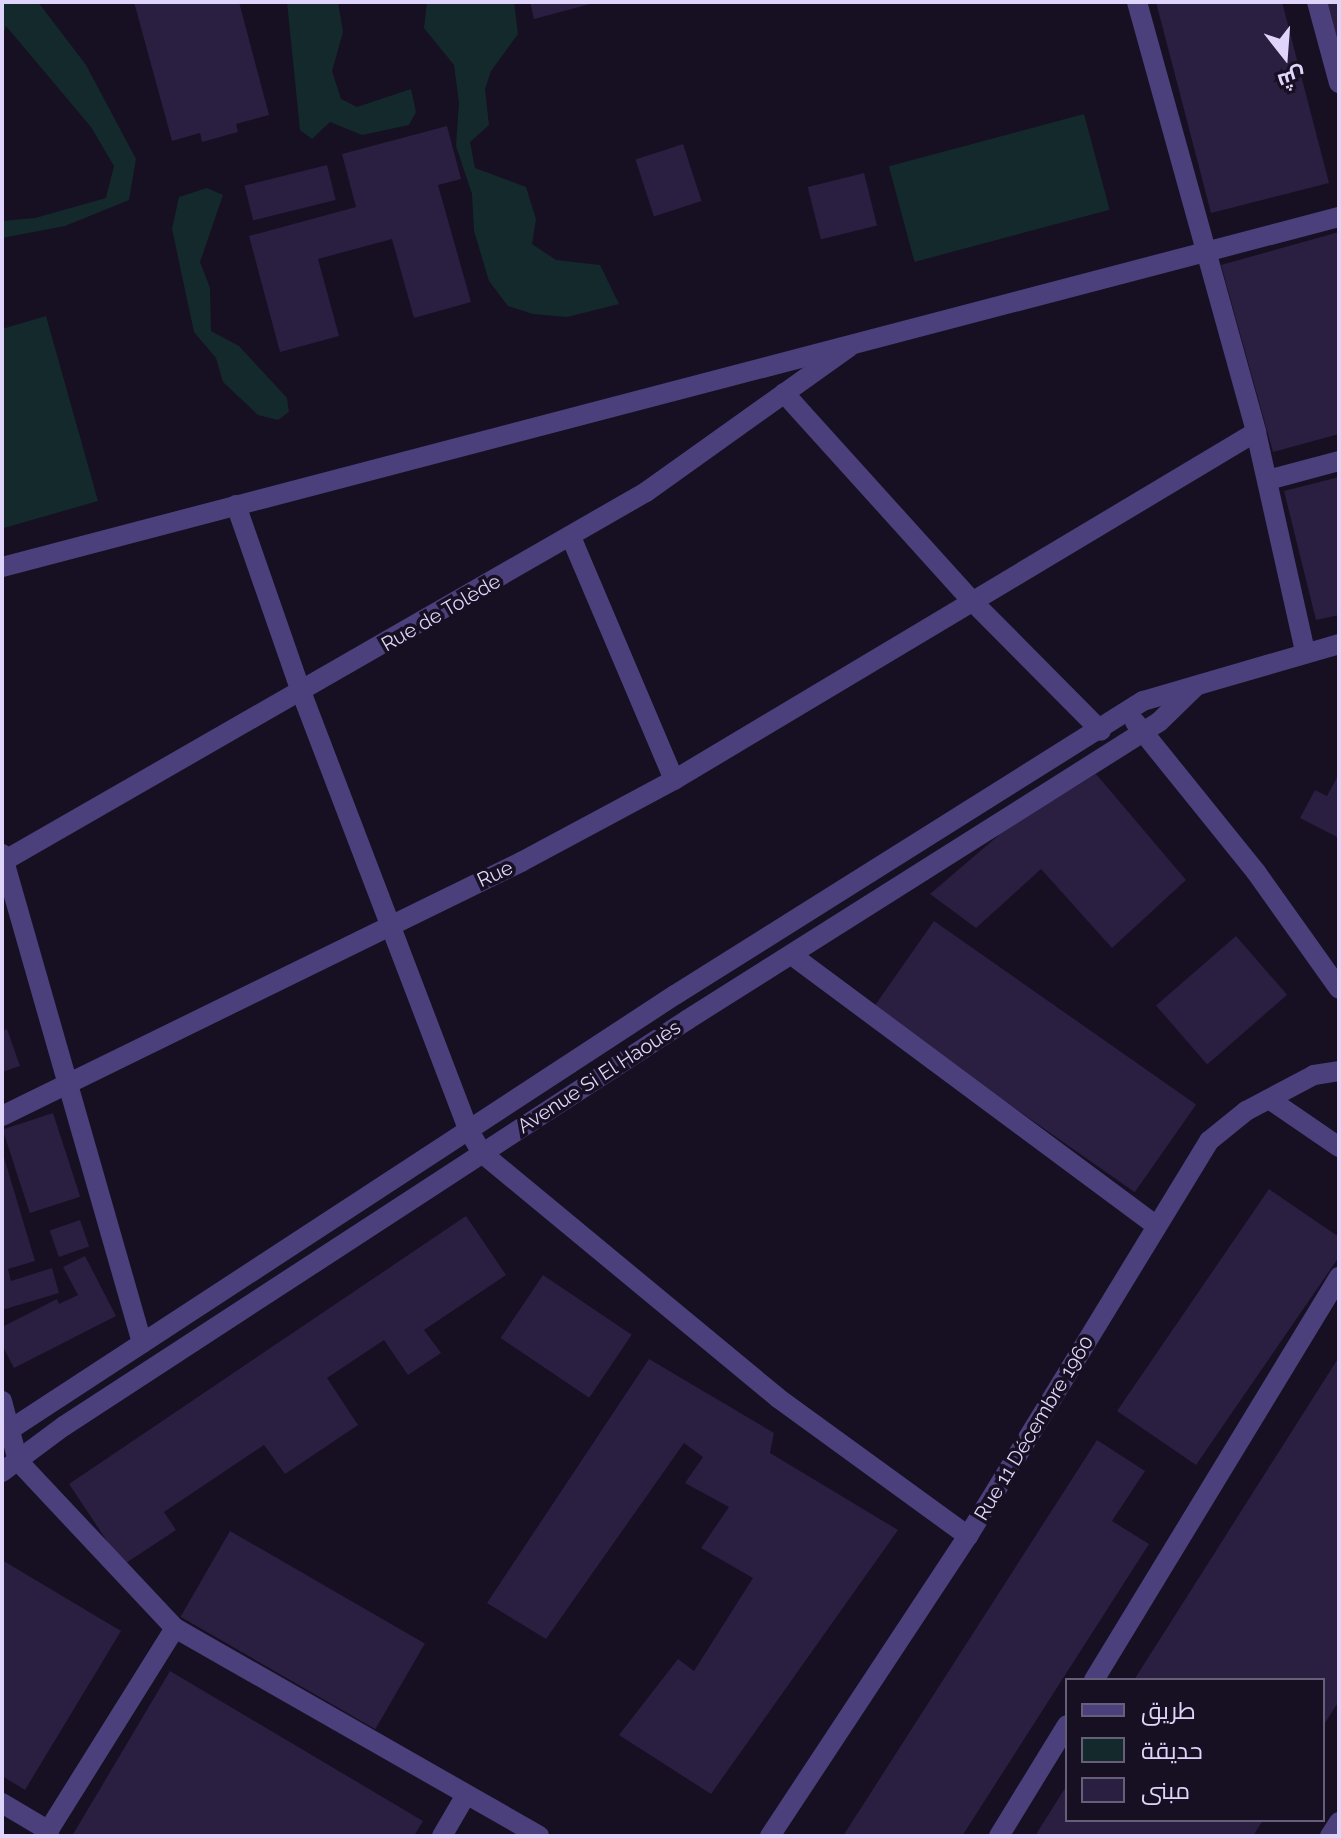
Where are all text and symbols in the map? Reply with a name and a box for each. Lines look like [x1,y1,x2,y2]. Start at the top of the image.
north arrow [1245,16,1325,96]
text: ش [1275,62,1309,96]
street label: Rue de Tolède [377,569,505,657]
street label: Rue [473,855,517,893]
street label: Avenue Si El Haouès [513,1015,685,1139]
street label: Rue 11 Décembre 1960 [969,1331,1099,1525]
legend [1065,1678,1325,1822]
text: طريق [1141,1696,1196,1725]
text: حديقة [1141,1736,1203,1765]
text: مبنى [1141,1776,1190,1805]

